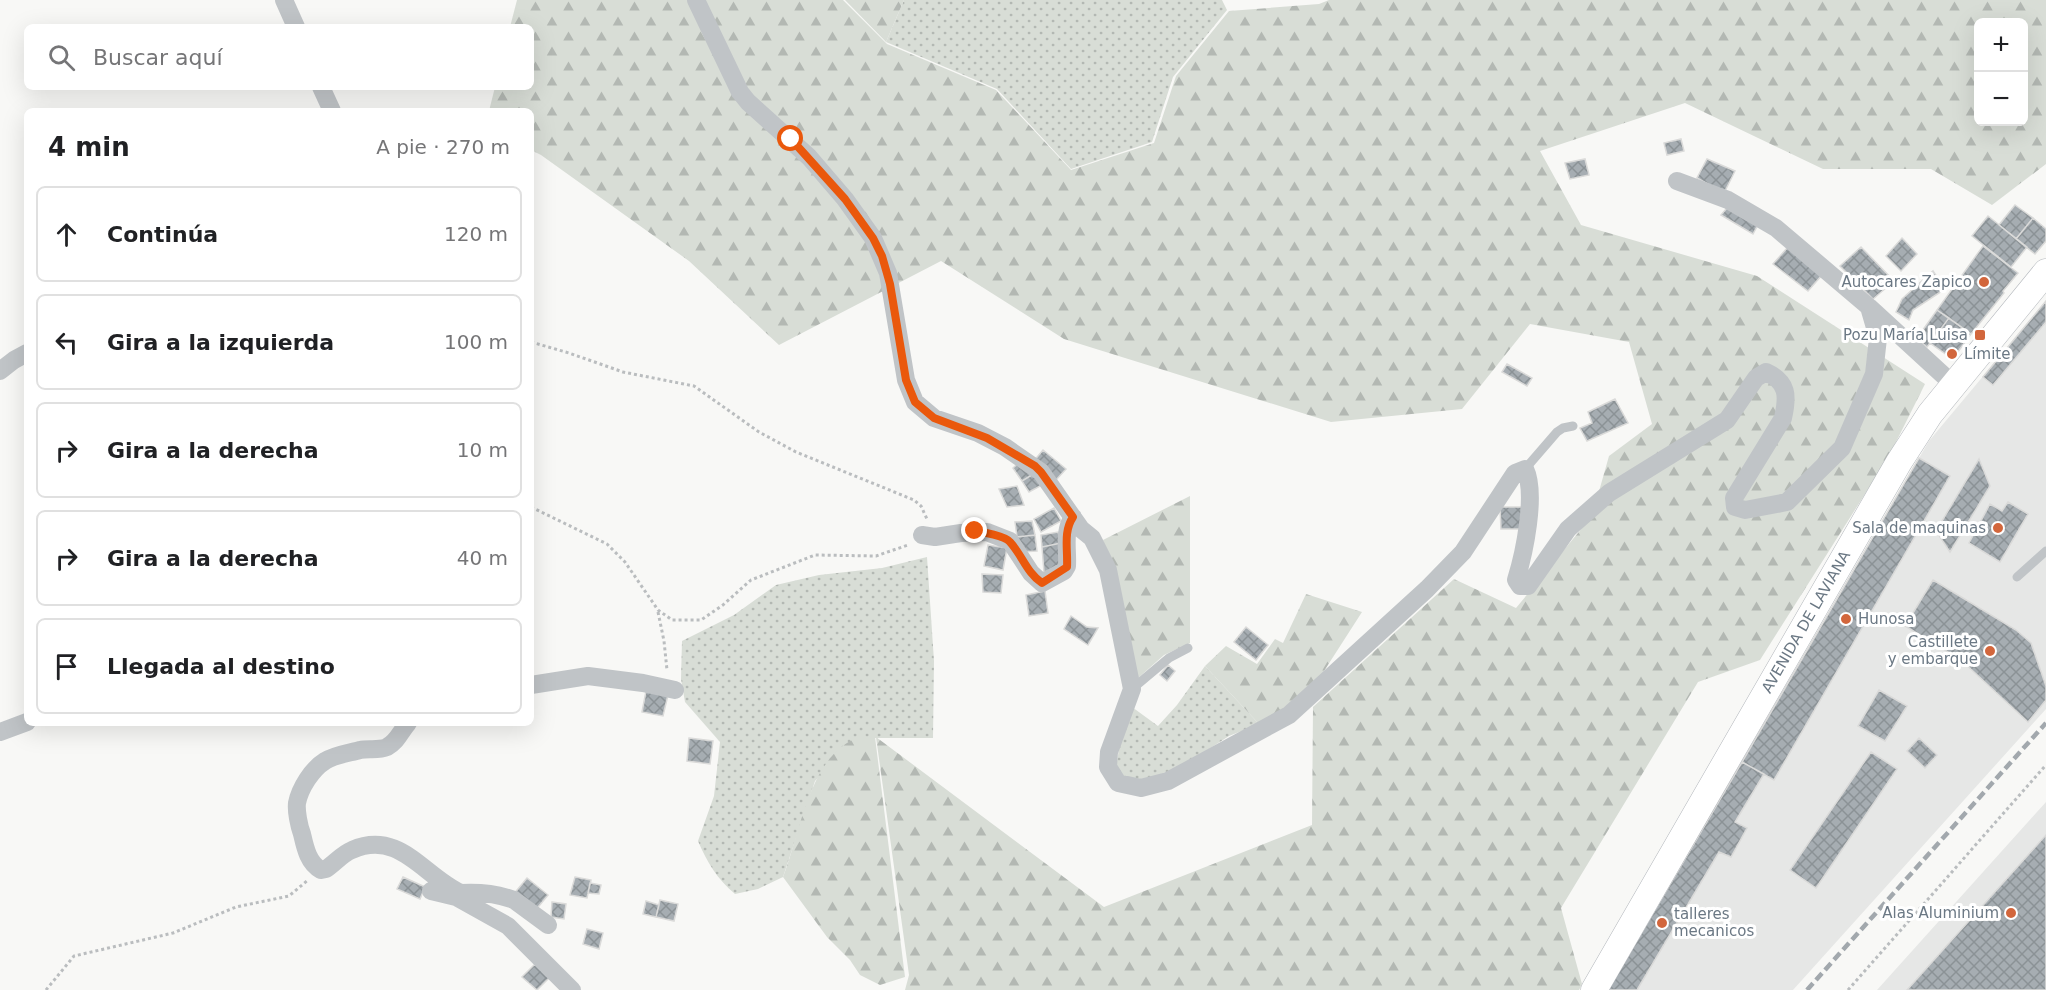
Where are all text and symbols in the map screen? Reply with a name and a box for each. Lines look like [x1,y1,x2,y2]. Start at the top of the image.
map controls [1974,18,2028,126]
button: + [1974,18,2028,72]
search box [24,24,534,90]
icon: search [45,41,78,74]
text: Buscar aquí [93,45,223,70]
button: − [1974,72,2028,126]
route start [777,125,803,151]
text: 4 min [48,132,130,162]
text: A pie · 270 m [376,135,510,159]
icon: ahead [50,218,83,251]
text: Continúa [107,222,218,247]
text: 120 m [444,222,508,246]
place label: Autocares Zapico [1842,273,1972,291]
marker: Autocares Zapico [1977,275,1991,289]
icon: left [50,326,83,359]
place label: Pozu María Luisa [1843,326,1968,344]
marker: Pozu María Luisa [1973,328,1987,342]
text: Gira a la izquierda [107,330,334,355]
text: 100 m [444,330,508,354]
place label: Límite [1964,345,2010,363]
marker: Límite [1945,347,1959,361]
icon: right [50,434,83,467]
text: Gira a la derecha [107,438,319,463]
text: 10 m [457,438,508,462]
route end [961,517,987,543]
place label: Sala de maquinas [1852,519,1986,537]
marker: Sala de maquinas [1991,521,2005,535]
icon: right [50,542,83,575]
text: Gira a la derecha [107,546,319,571]
text: 40 m [457,546,508,570]
street label: AVENIDA DE LAVIANA [1758,547,1854,696]
place label: Hunosa [1858,610,1914,628]
marker: Hunosa [1839,612,1853,626]
place label: Castillete y embarque [1888,633,1978,668]
marker: Castillete y embarque [1983,644,1997,658]
icon: arrive [50,650,83,683]
text: Llegada al destino [107,654,335,679]
place label: Alas Aluminium [1882,904,1999,922]
place label: talleres mecanicos [1674,905,1754,940]
marker: Alas Aluminium [2004,906,2018,920]
marker: talleres mecanicos [1655,916,1669,930]

